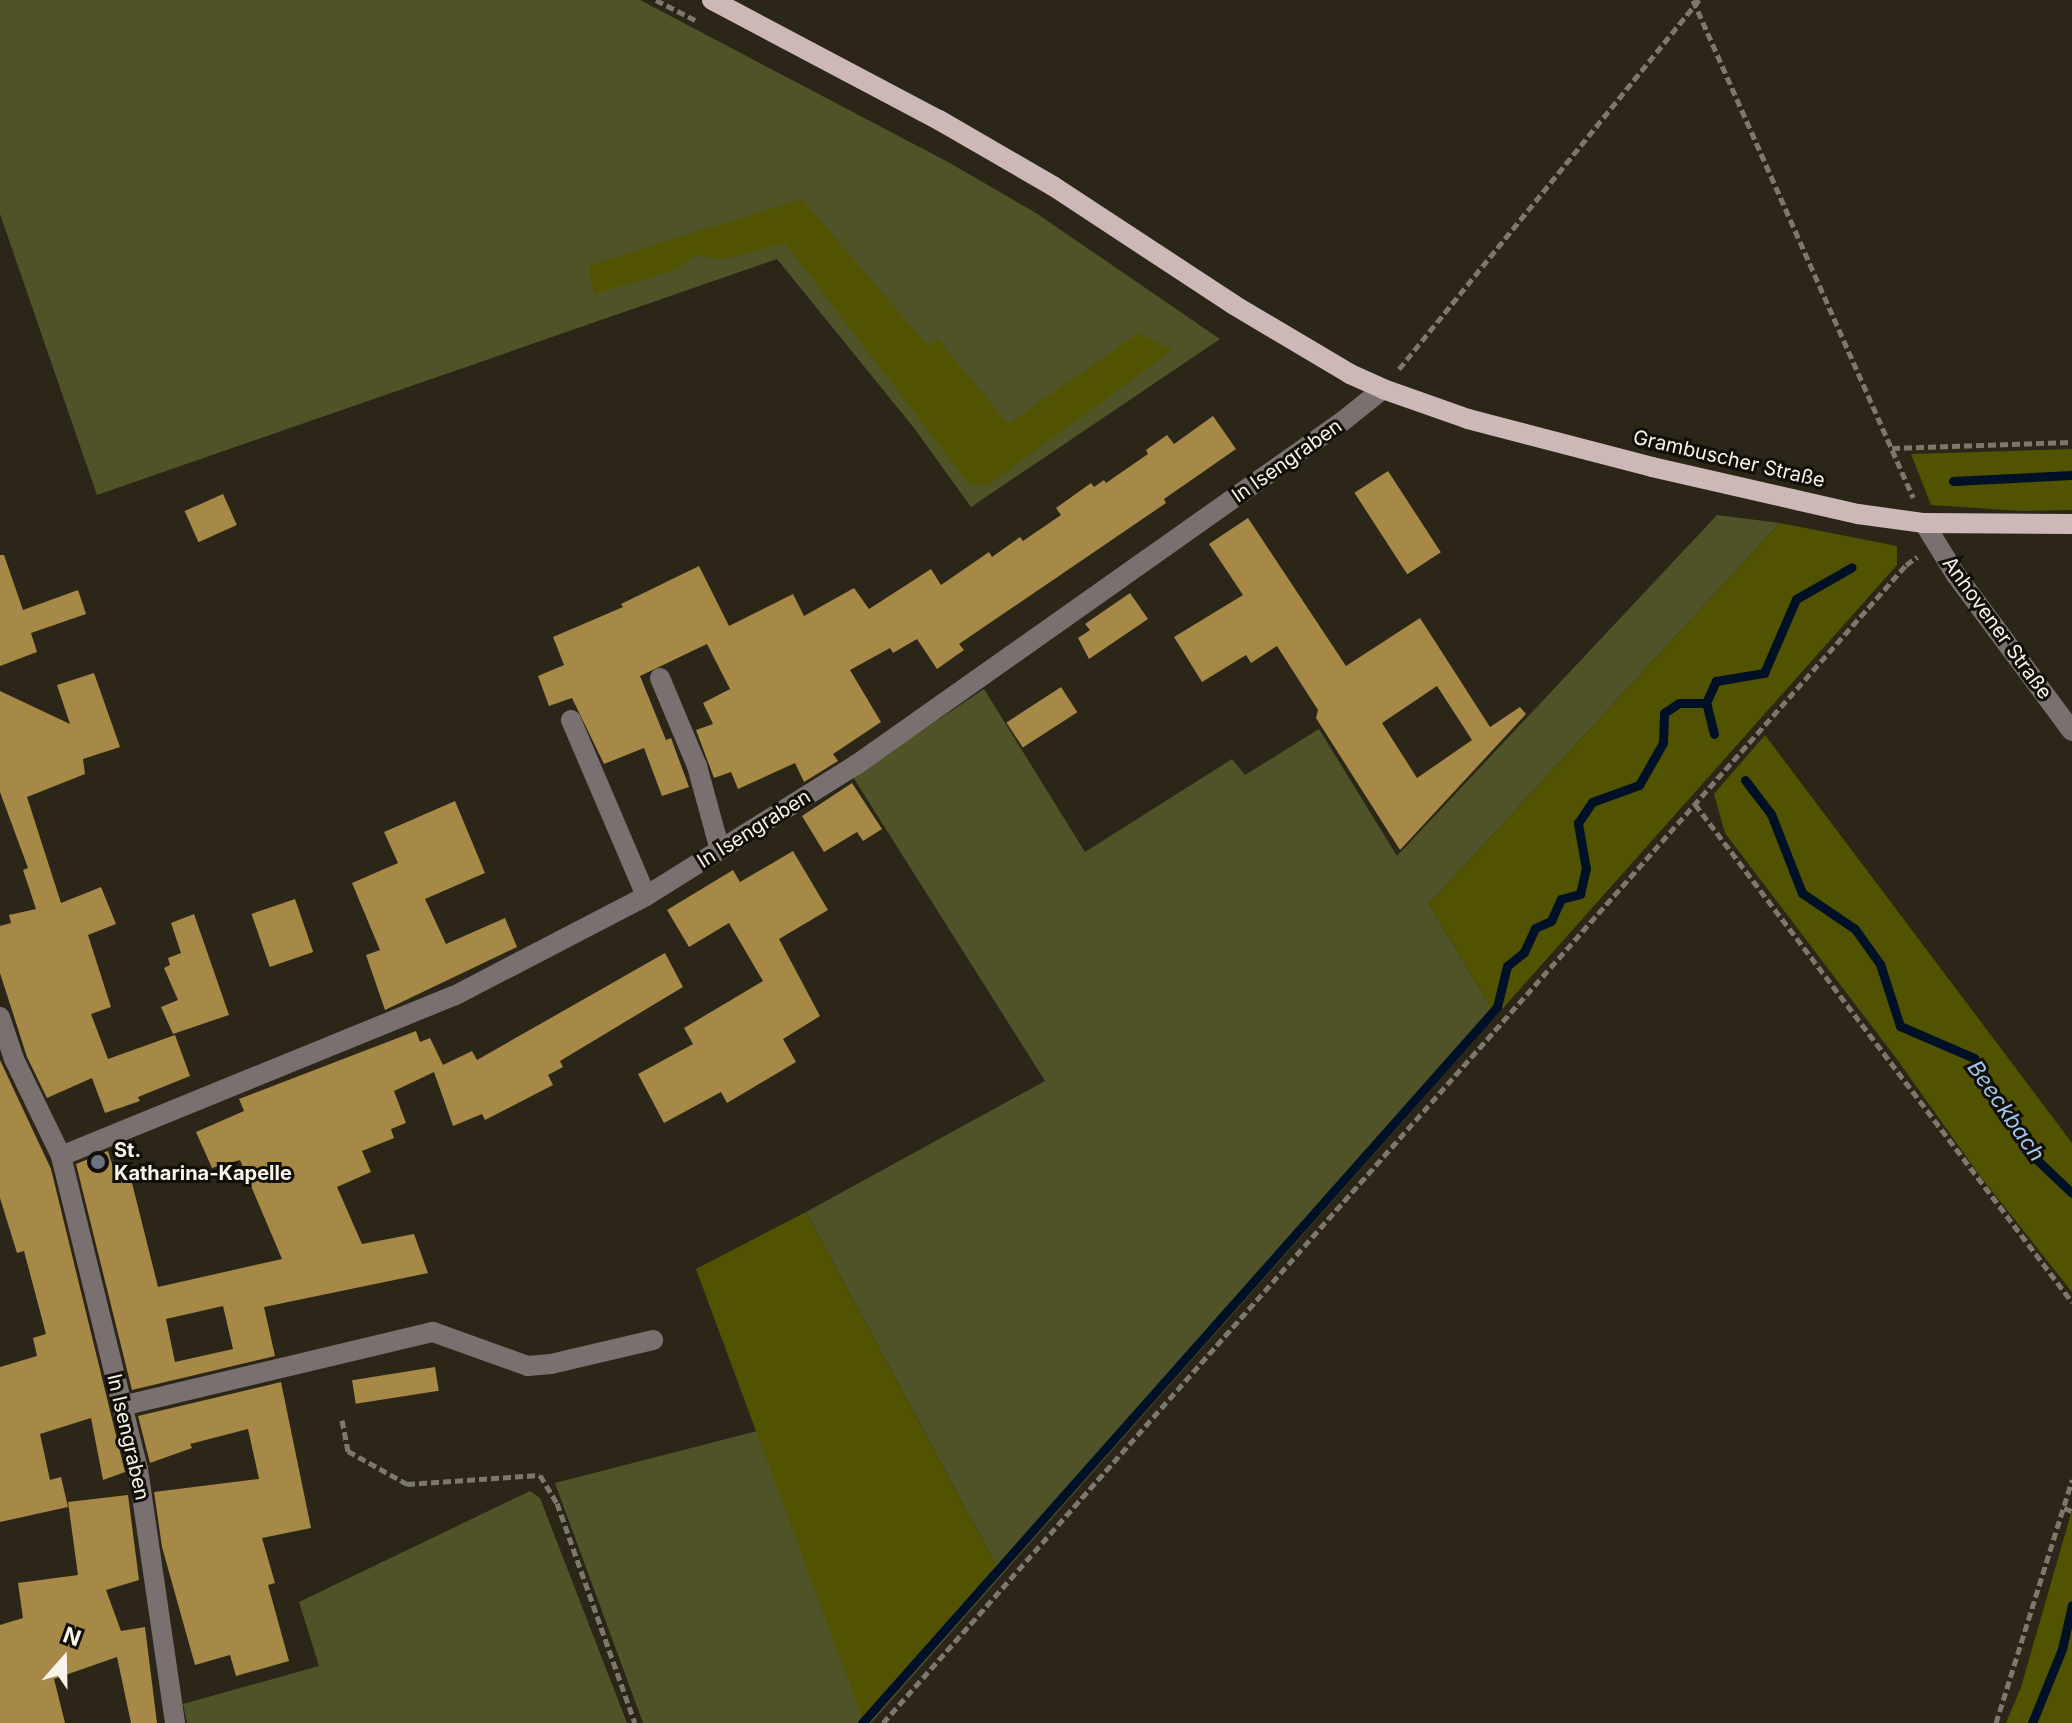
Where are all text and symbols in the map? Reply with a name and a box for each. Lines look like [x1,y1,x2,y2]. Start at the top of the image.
street label: In Isengraben [1227,414,1347,508]
street label: Grambuscher Straße [1631,425,1827,493]
street label: Anhovener Straße [1937,552,2057,704]
street label: In Isengraben [693,785,815,873]
water label: Beeckbach [1962,1056,2050,1166]
place label: St. Katharina-Kapelle [114,1138,292,1185]
marker: St. Katharina-Kapelle [89,1153,107,1171]
street label: In Isengraben [102,1371,154,1503]
north arrow [24,1619,104,1699]
text: N [60,1621,85,1652]

